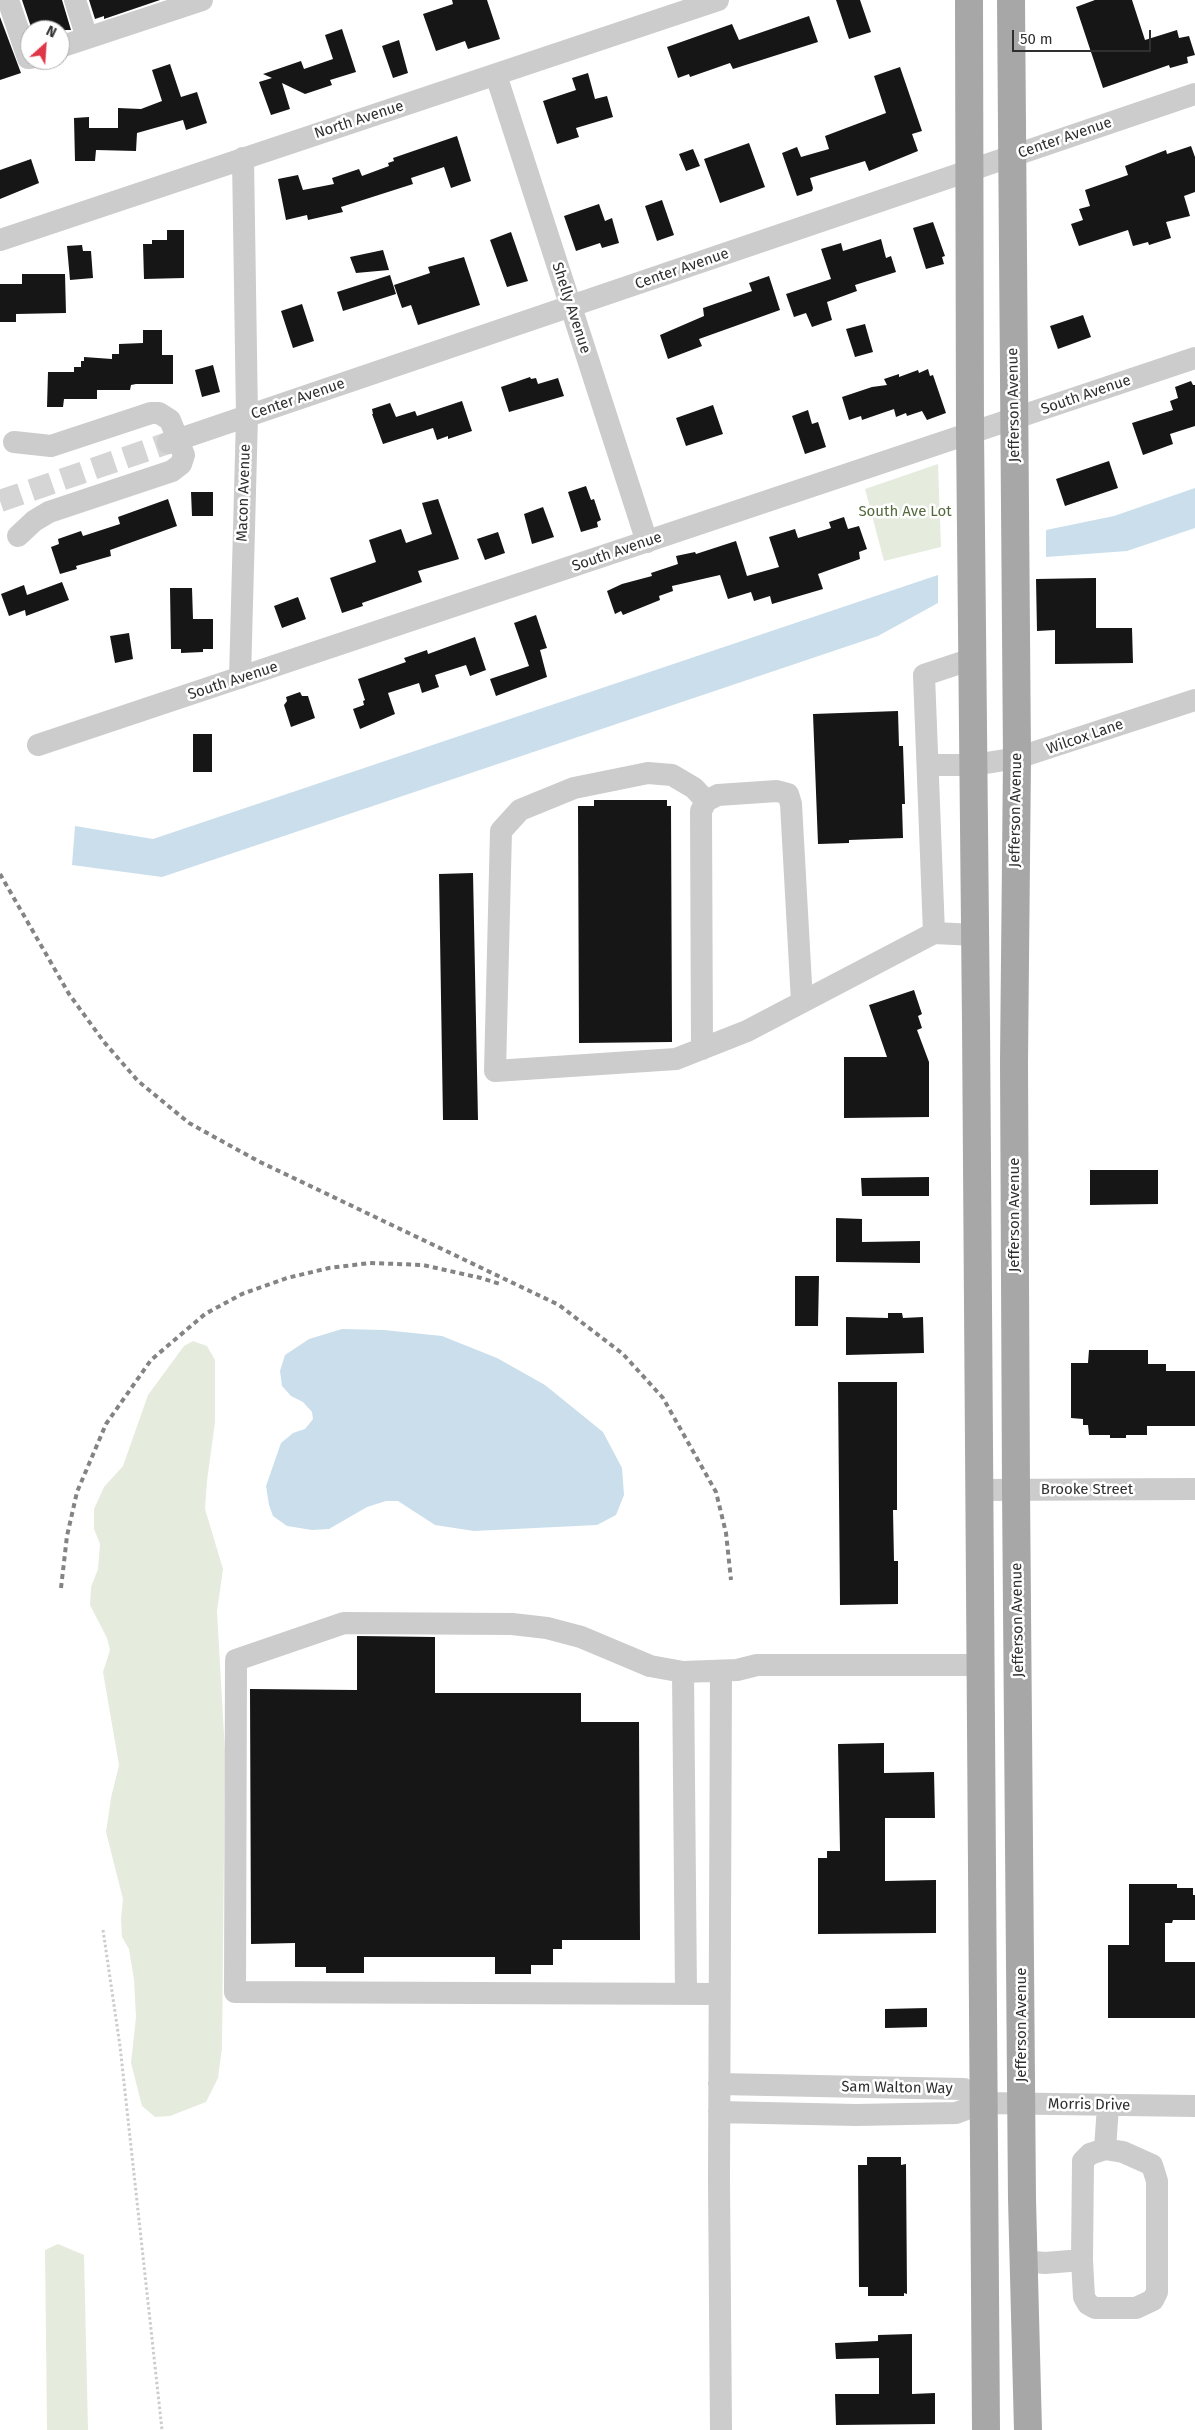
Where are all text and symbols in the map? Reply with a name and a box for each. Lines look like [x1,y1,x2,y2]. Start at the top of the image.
north arrow [20,20,70,70]
scale bar [1015,20,1154,52]
text: N [43,22,59,42]
text: 50 m [1020,30,1053,48]
street label: North Avenue [312,97,406,143]
street label: Center Avenue [1016,114,1114,162]
street label: Center Avenue [633,245,731,293]
street label: Shelly Avenue [548,260,594,356]
street label: Jefferson Avenue [1004,347,1024,463]
street label: South Avenue [1039,371,1133,419]
street label: Center Avenue [249,375,347,423]
street label: Macon Avenue [233,444,255,542]
park label: South Ave Lot [858,503,952,521]
street label: South Avenue [570,528,664,576]
street label: South Avenue [186,658,280,704]
street label: Wilcox Lane [1044,715,1126,759]
street label: Jefferson Avenue [1006,752,1026,868]
street label: Jefferson Avenue [1006,1158,1024,1272]
street label: Brooke Street [1041,1481,1133,1499]
street label: Jefferson Avenue [1008,1562,1028,1678]
street label: Jefferson Avenue [1013,1968,1031,2082]
street label: Sam Walton Way [841,2078,953,2098]
street label: Morris Drive [1048,2095,1130,2115]

